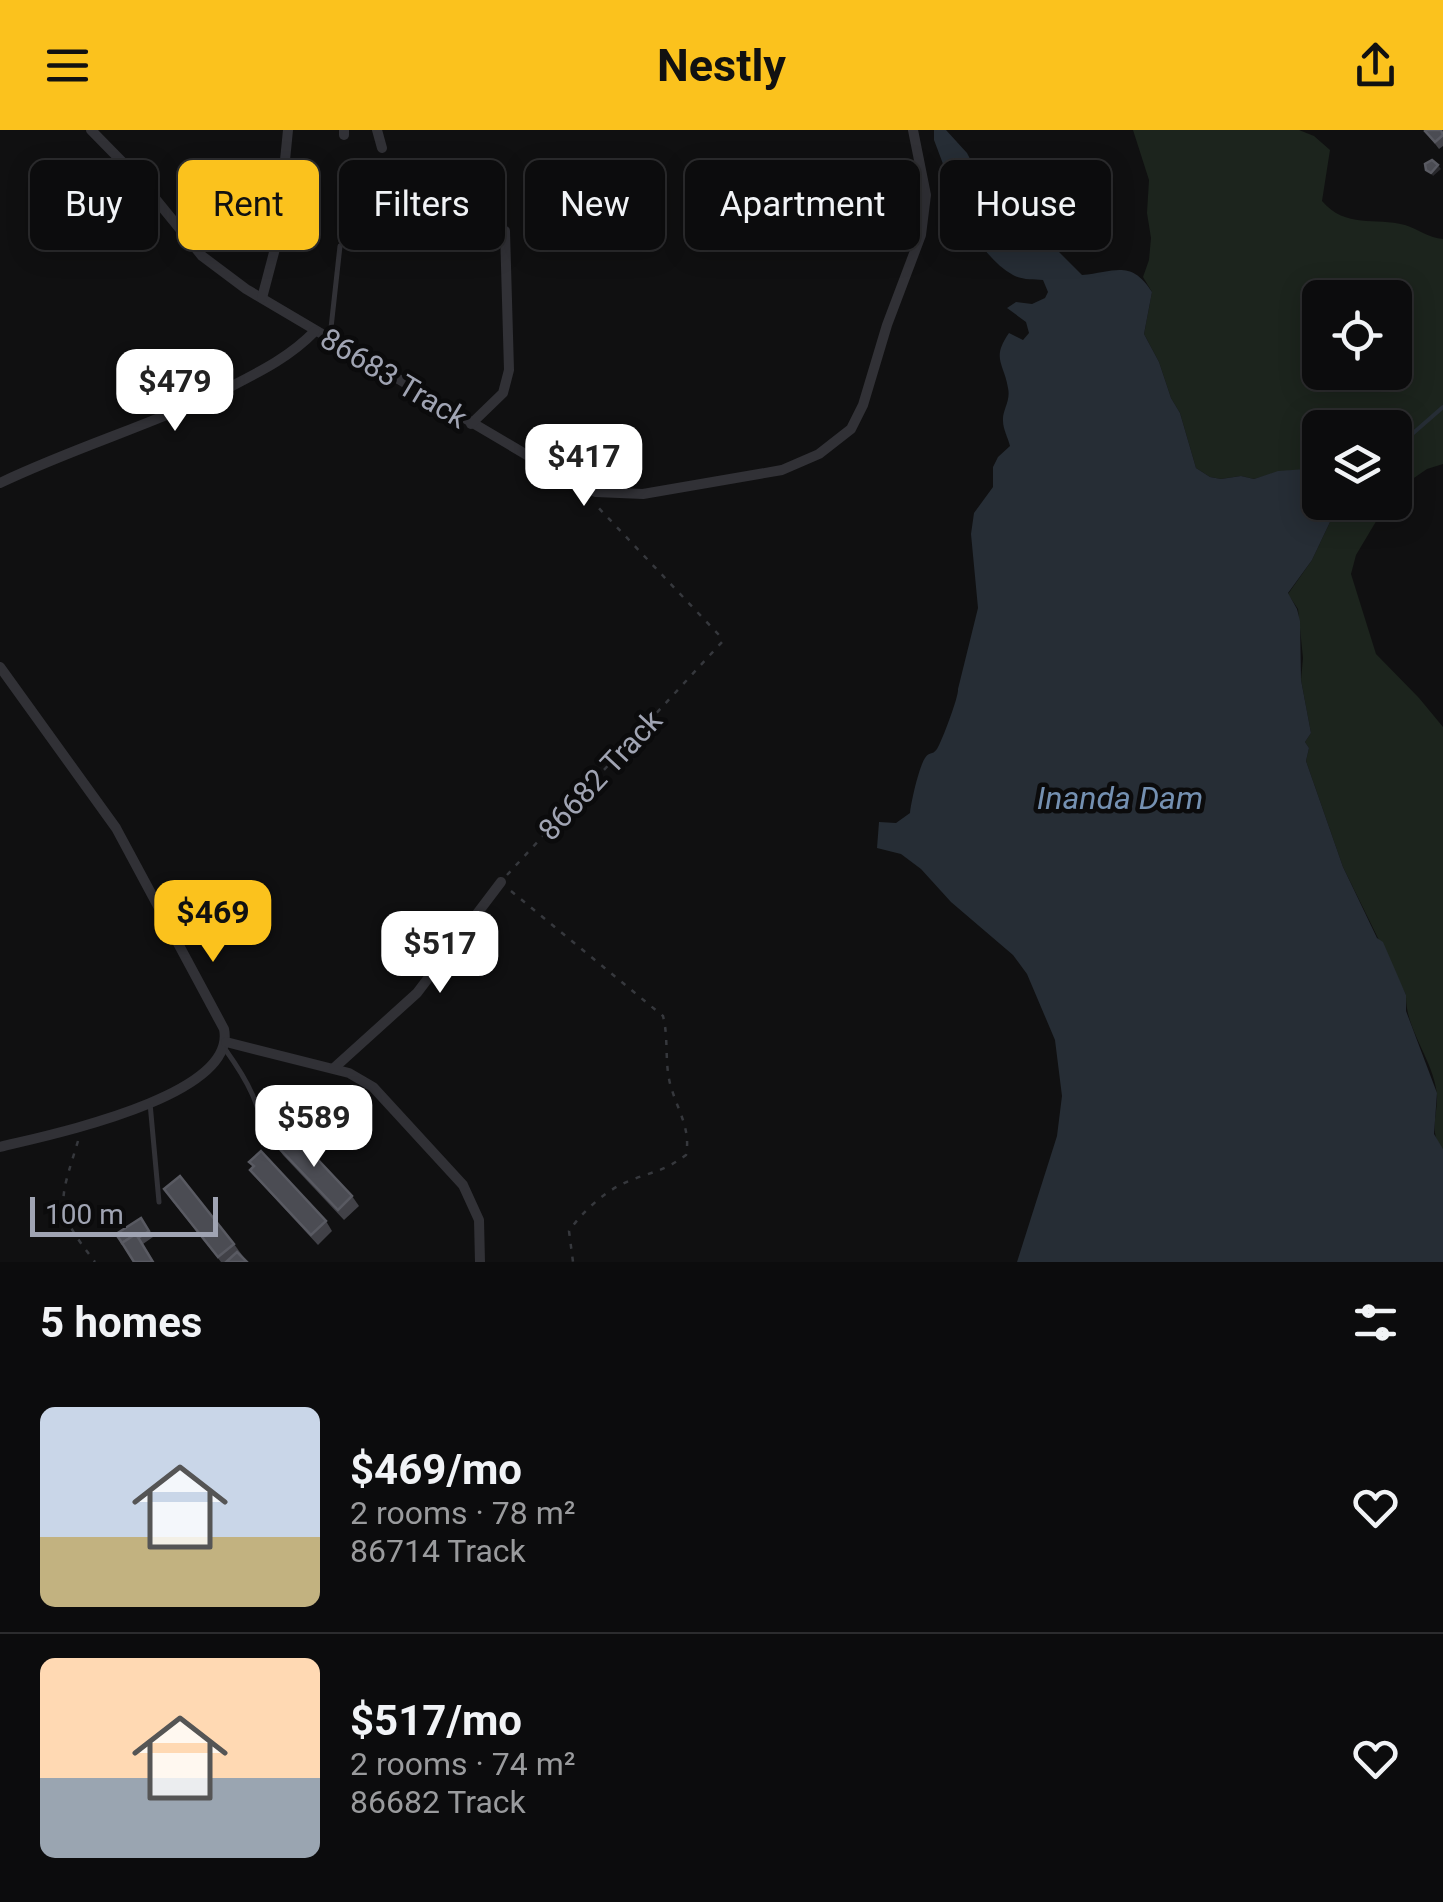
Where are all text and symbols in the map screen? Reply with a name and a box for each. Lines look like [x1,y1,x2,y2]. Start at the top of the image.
icon: menu [40,38,95,93]
icon: share [1348,38,1403,93]
text: Nestly [657,39,786,92]
chip: Buy [30,160,158,250]
chip: Rent [178,160,319,250]
chip: Filters [339,160,505,250]
chip: New [525,160,665,250]
chip: Apartment [685,160,920,250]
chip: House [940,160,1111,250]
map controls [1302,280,1412,520]
button: locate [1302,280,1412,390]
street label: 86683 Track [314,321,474,436]
pin: $479 [116,349,234,434]
text: $479 [138,362,212,400]
button: layers [1302,410,1412,520]
pin: $417 [525,424,643,509]
text: $417 [547,437,621,475]
street label: 86682 Track [531,702,670,847]
water label: Inanda Dam [1037,779,1203,817]
pin: $469 [154,880,272,965]
text: $469 [176,893,250,931]
pin: $517 [381,911,499,996]
text: $517 [403,924,477,962]
pin: $589 [255,1085,373,1170]
text: $589 [277,1098,351,1136]
scale bar [30,1192,218,1236]
text: 100 m [45,1198,124,1231]
icon: filters [1348,1295,1403,1350]
text: 5 homes [40,1298,202,1347]
text: $469/mo [350,1445,522,1494]
icon: home [120,1447,240,1567]
icon: heart [1348,1480,1403,1535]
text: 2 rooms · 78 m² [350,1494,575,1532]
text: 86714 Track [350,1532,526,1570]
text: $517/mo [350,1696,522,1745]
icon: home [120,1698,240,1818]
icon: heart [1348,1731,1403,1786]
text: 2 rooms · 74 m² [350,1745,575,1783]
text: 86682 Track [350,1783,526,1821]

